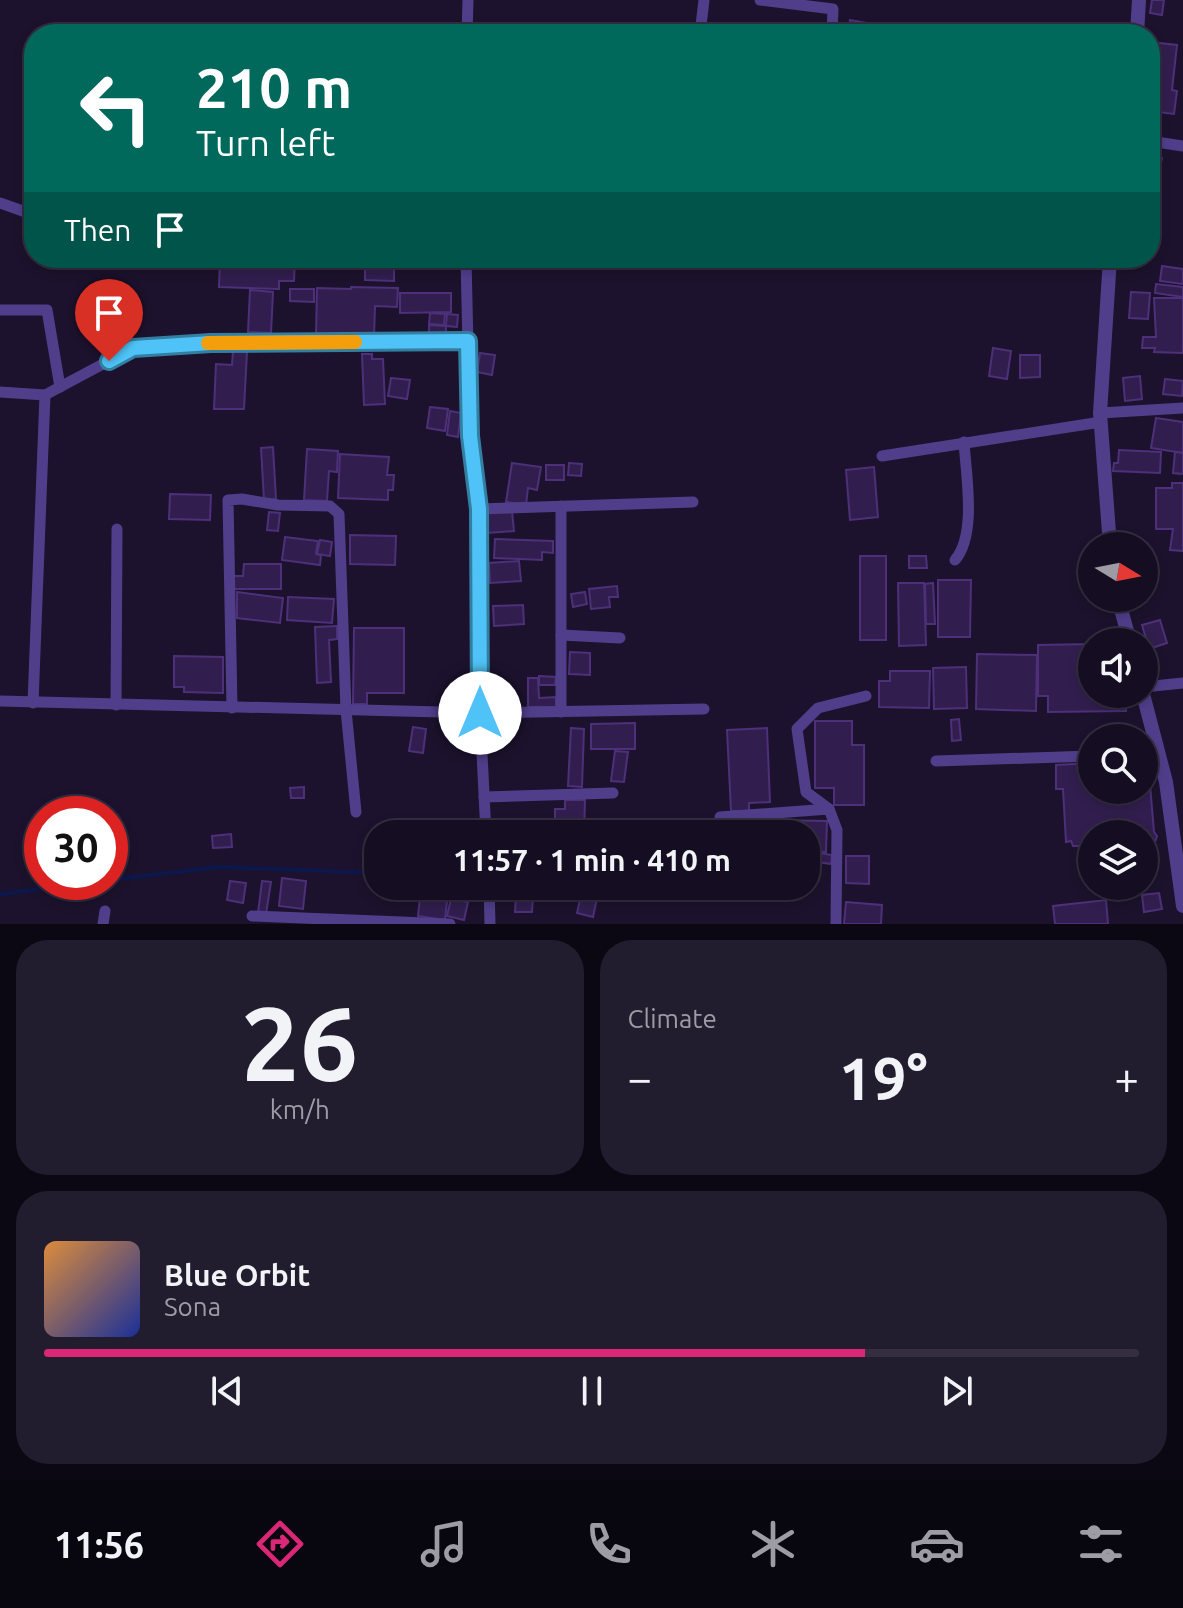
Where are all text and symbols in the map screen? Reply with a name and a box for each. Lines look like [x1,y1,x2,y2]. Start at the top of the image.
icon: left [64,56,168,160]
text: 210 m [196,56,352,119]
text: Turn left [196,122,335,163]
icon: arrive [148,208,192,252]
text: Then [64,213,132,247]
pin [75,279,143,361]
icon: arrive [87,291,131,335]
north arrow [1078,532,1158,612]
map controls [1078,532,1158,900]
button: sound [1078,628,1158,708]
position arrow [438,671,522,755]
button: search [1078,724,1158,804]
speed limit sign: 30 [24,796,128,900]
button: layers [1078,820,1158,900]
text: 11:57 · 1 min · 410 m [453,843,731,877]
text: 26 [241,984,358,1101]
text: Climate [628,1004,717,1033]
text: 19° [839,1044,928,1111]
text: − [628,1053,652,1102]
text: + [1114,1053,1139,1102]
text: km/h [270,1095,330,1124]
text: Blue Orbit [164,1258,310,1292]
text: Sona [164,1292,221,1321]
icon: previous [205,1369,249,1413]
icon: pause [570,1369,614,1413]
icon: next [935,1369,979,1413]
icon: directions [252,1516,308,1572]
icon: music [416,1516,472,1572]
icon: phone [581,1516,637,1572]
icon: climate [745,1516,801,1572]
icon: car [909,1516,965,1572]
icon: filters [1073,1516,1129,1572]
text: 11:56 [54,1524,144,1565]

